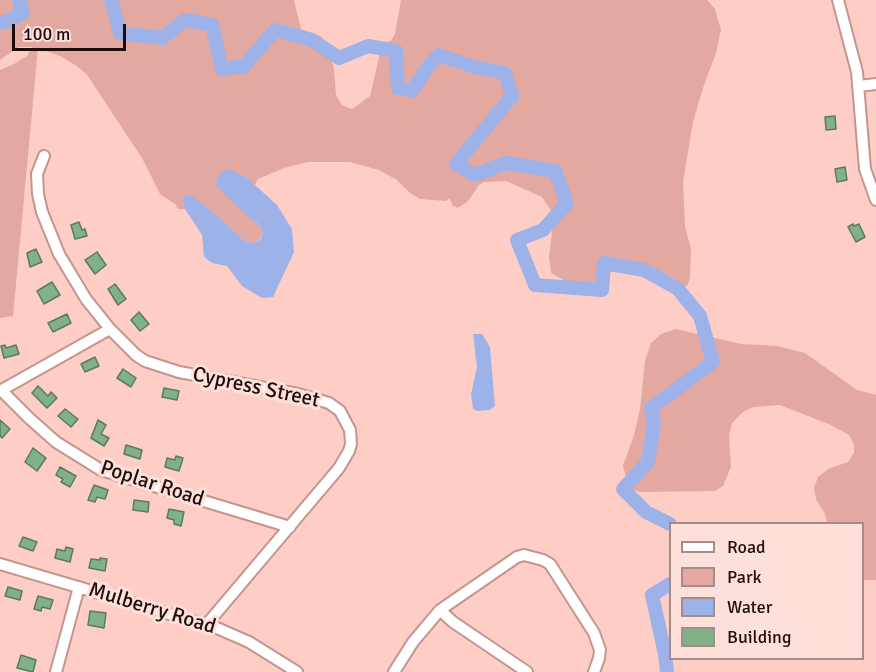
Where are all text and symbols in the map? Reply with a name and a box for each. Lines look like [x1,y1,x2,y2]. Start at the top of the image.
scale bar [15,12,129,50]
text: 100 m [23,23,70,45]
street label: Cypress Street [190,362,322,414]
street label: Poplar Road [97,455,207,513]
legend [669,522,864,660]
text: Road [727,536,766,558]
text: Park [727,566,762,588]
street label: Mulberry Road [85,578,219,640]
text: Water [727,596,772,618]
text: Building [727,626,791,648]

